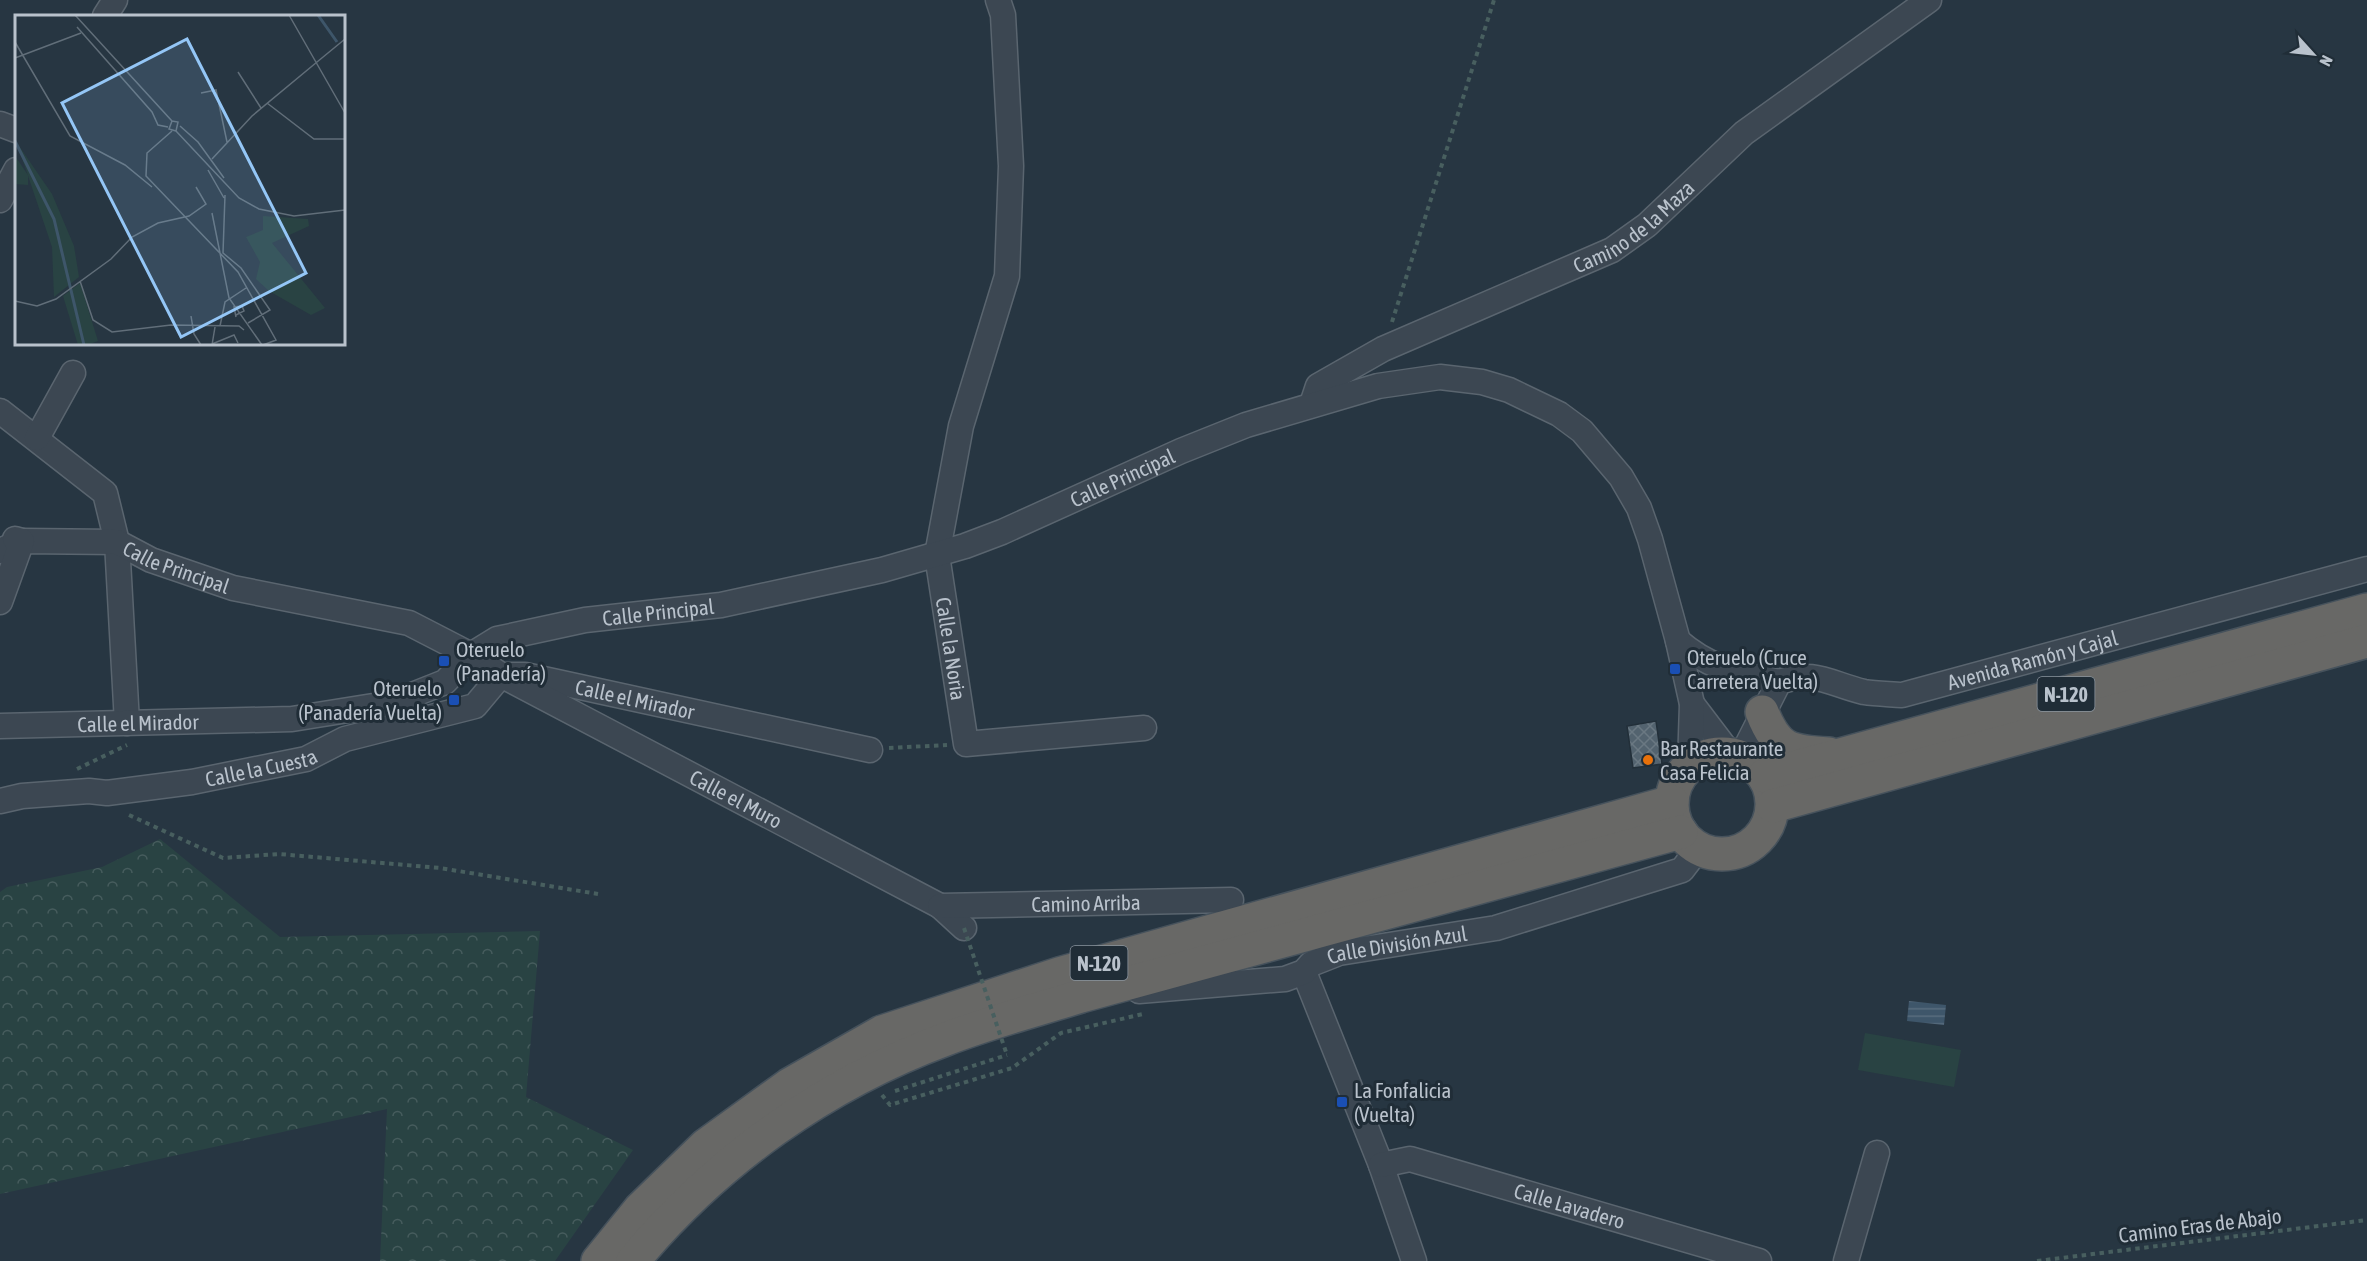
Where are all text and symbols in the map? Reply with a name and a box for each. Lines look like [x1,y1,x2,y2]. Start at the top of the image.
inset map [15,15,345,345]
north arrow [2283,24,2343,84]
text: N [2316,53,2337,69]
street label: Camino de la Maza [1569,175,1699,277]
street label: Calle Principal [1066,443,1179,512]
street label: Calle Principal [119,536,233,598]
street label: Calle Principal [601,594,716,630]
street label: Calle la Noria [932,596,971,702]
street label: Avenida Ramón y Cajal [1945,625,2120,694]
place label: Oteruelo (Panadería) [456,637,546,685]
place label: Oteruelo (Cruce Carretera Vuelta) [1687,645,1818,693]
marker: Oteruelo (Panadería) [437,654,451,668]
marker: Oteruelo (Cruce Carretera Vuelta) [1668,662,1682,676]
street label: Calle el Mirador [573,674,697,724]
place label: Oteruelo (Panadería Vuelta) [298,676,442,724]
road number: N-120 [2038,677,2094,711]
marker: Oteruelo (Panadería Vuelta) [447,693,461,707]
street label: Calle el Mirador [77,709,200,736]
place label: Bar Restaurante Casa Felicia [1660,736,1783,784]
street label: Calle la Cuesta [203,743,321,791]
marker: Bar Restaurante Casa Felicia [1641,753,1655,767]
street label: Calle el Muro [686,765,786,833]
street label: Camino Arriba [1031,890,1141,916]
street label: Calle División Azul [1323,921,1469,969]
road number: N-120 [1070,946,1128,980]
place label: La Fonfalicia (Vuelta) [1354,1078,1451,1126]
marker: La Fonfalicia (Vuelta) [1335,1095,1349,1109]
street label: Calle Lavadero [1511,1178,1628,1233]
street label: Camino Eras de Abajo [2117,1203,2283,1247]

